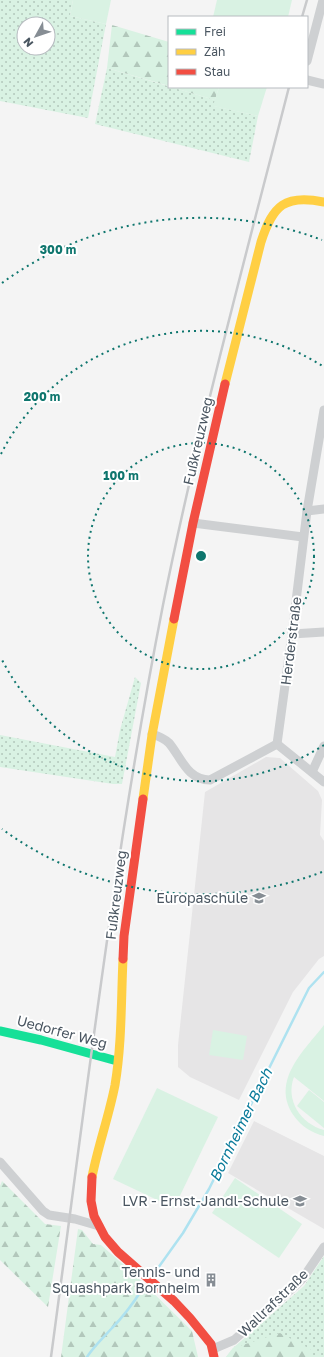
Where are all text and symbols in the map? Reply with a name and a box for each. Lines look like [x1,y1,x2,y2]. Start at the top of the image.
north arrow [16,16,56,56]
legend [168,16,308,88]
text: Frei [204,24,226,39]
text: N [20,35,36,50]
text: Zäh [204,44,225,59]
text: Stau [204,64,230,79]
text: 300 m [40,242,76,257]
text: 200 m [24,389,60,404]
street label: Fußkreuzweg [179,395,216,487]
text: 100 m [103,468,139,483]
centre of rings [194,549,208,563]
street label: Herderstraße [277,596,304,686]
street label: Fußkreuzweg [102,849,129,941]
place label: Europaschule [156,889,248,906]
school or university icon: Europaschule [251,890,267,906]
street label: Uedorfer Weg [15,1011,109,1052]
water label: Bornheimer Bach [205,1064,276,1184]
place label: LVR - Ernst-Jandl-Schule [122,1192,289,1209]
school or university icon: LVR - Ernst-Jandl-Schule [292,1193,308,1209]
place label: Tennis- und Squashpark Bornheim [52,1263,200,1296]
street label: Wallrafstraße [234,1265,311,1340]
building icon: Tennis- und Squashpark Bornheim [203,1272,219,1288]

